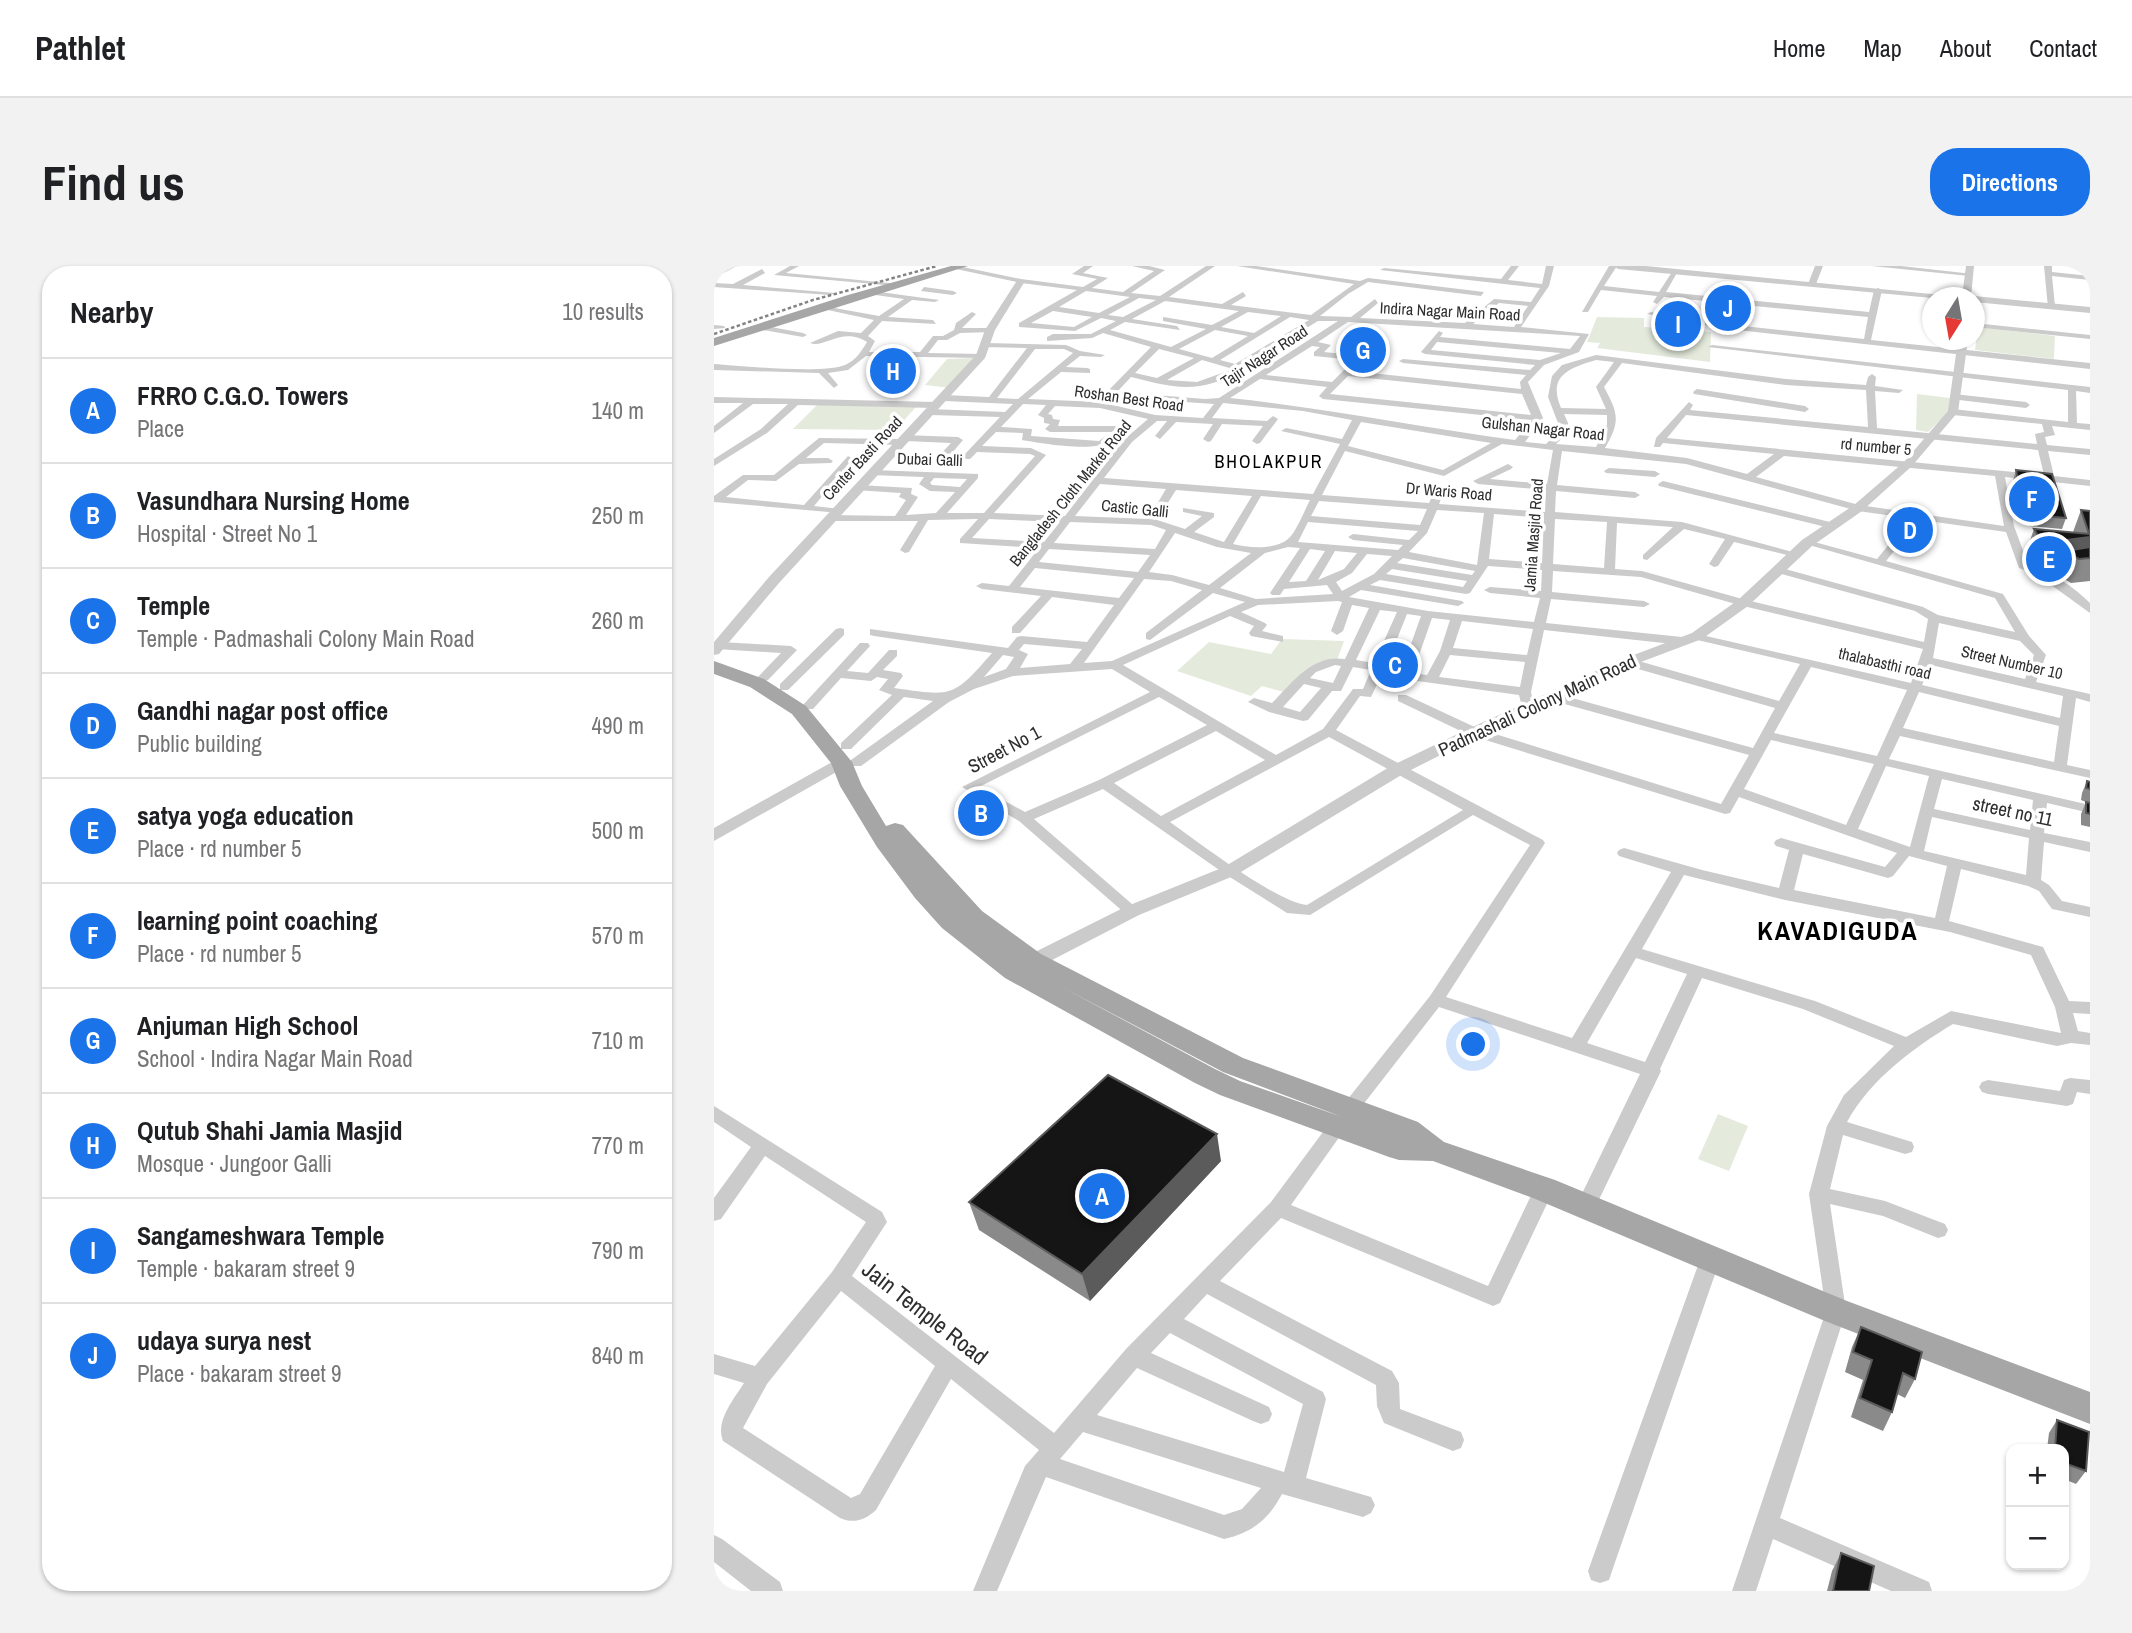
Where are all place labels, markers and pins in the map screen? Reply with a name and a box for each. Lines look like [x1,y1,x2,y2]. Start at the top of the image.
pin: J [1705,282,1751,334]
pin: I [1655,298,1701,350]
pin: G [1340,324,1386,376]
pin: H [870,345,916,397]
pin: F [2009,473,2055,525]
pin: D [1887,504,1933,556]
pin: E [2026,533,2072,585]
pin: C [1372,639,1418,691]
pin: B [958,787,1004,839]
pin: A [1079,1170,1125,1222]

